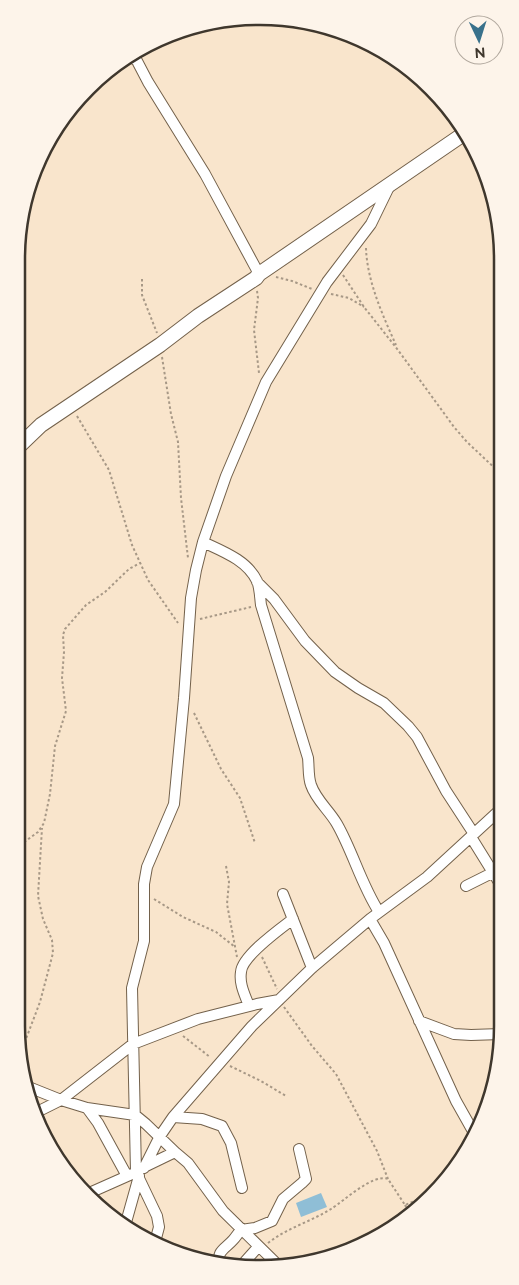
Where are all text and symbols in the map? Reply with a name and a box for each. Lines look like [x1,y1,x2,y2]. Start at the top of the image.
north arrow [454,15,504,65]
text: N [474,45,486,61]

